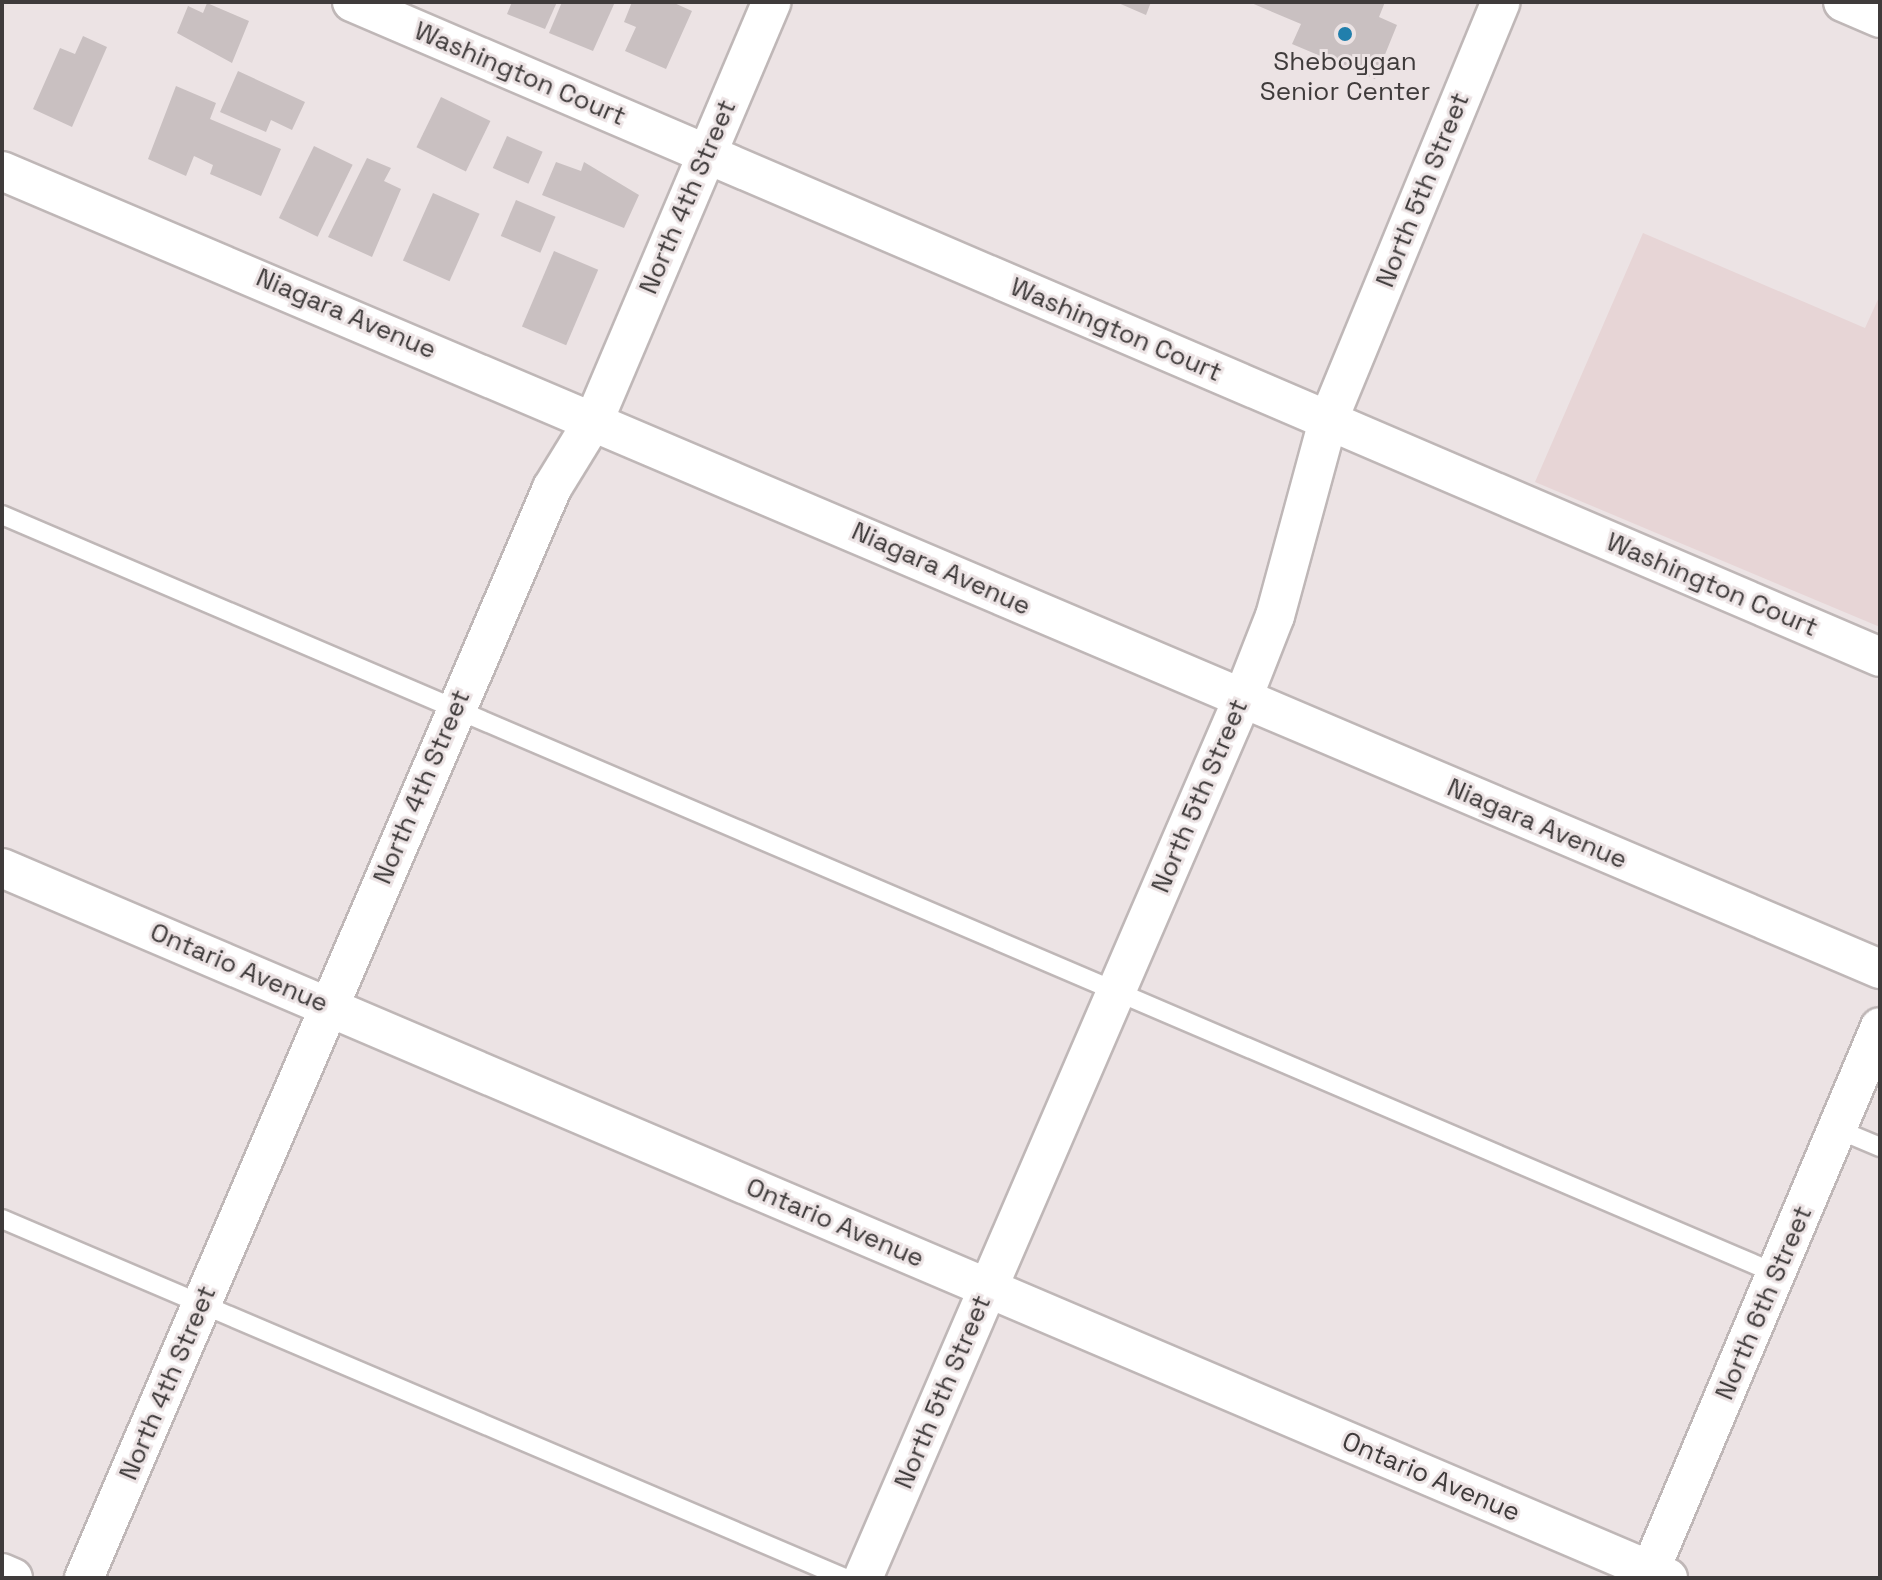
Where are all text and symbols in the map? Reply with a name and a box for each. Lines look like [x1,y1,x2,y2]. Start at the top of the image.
street label: Washington Court [410,15,630,133]
marker: Sheboygan Senior Center [1336,25,1354,43]
place label: Sheboygan Senior Center [1260,46,1430,108]
street label: North 5th Street [1370,88,1476,292]
street label: North 4th Street [633,95,743,299]
street label: Niagara Avenue [251,262,441,366]
street label: Washington Court [1006,271,1226,389]
street label: Niagara Avenue [847,516,1035,622]
street label: Washington Court [1602,526,1822,644]
street label: North 4th Street [367,685,477,889]
street label: North 5th Street [1145,694,1255,898]
street label: Niagara Avenue [1442,772,1632,876]
street label: Ontario Avenue [145,916,333,1020]
street label: Ontario Avenue [741,1171,929,1275]
street label: North 6th Street [1709,1201,1819,1405]
street label: North 4th Street [113,1281,223,1485]
street label: North 5th Street [888,1290,998,1494]
street label: Ontario Avenue [1337,1425,1525,1529]

